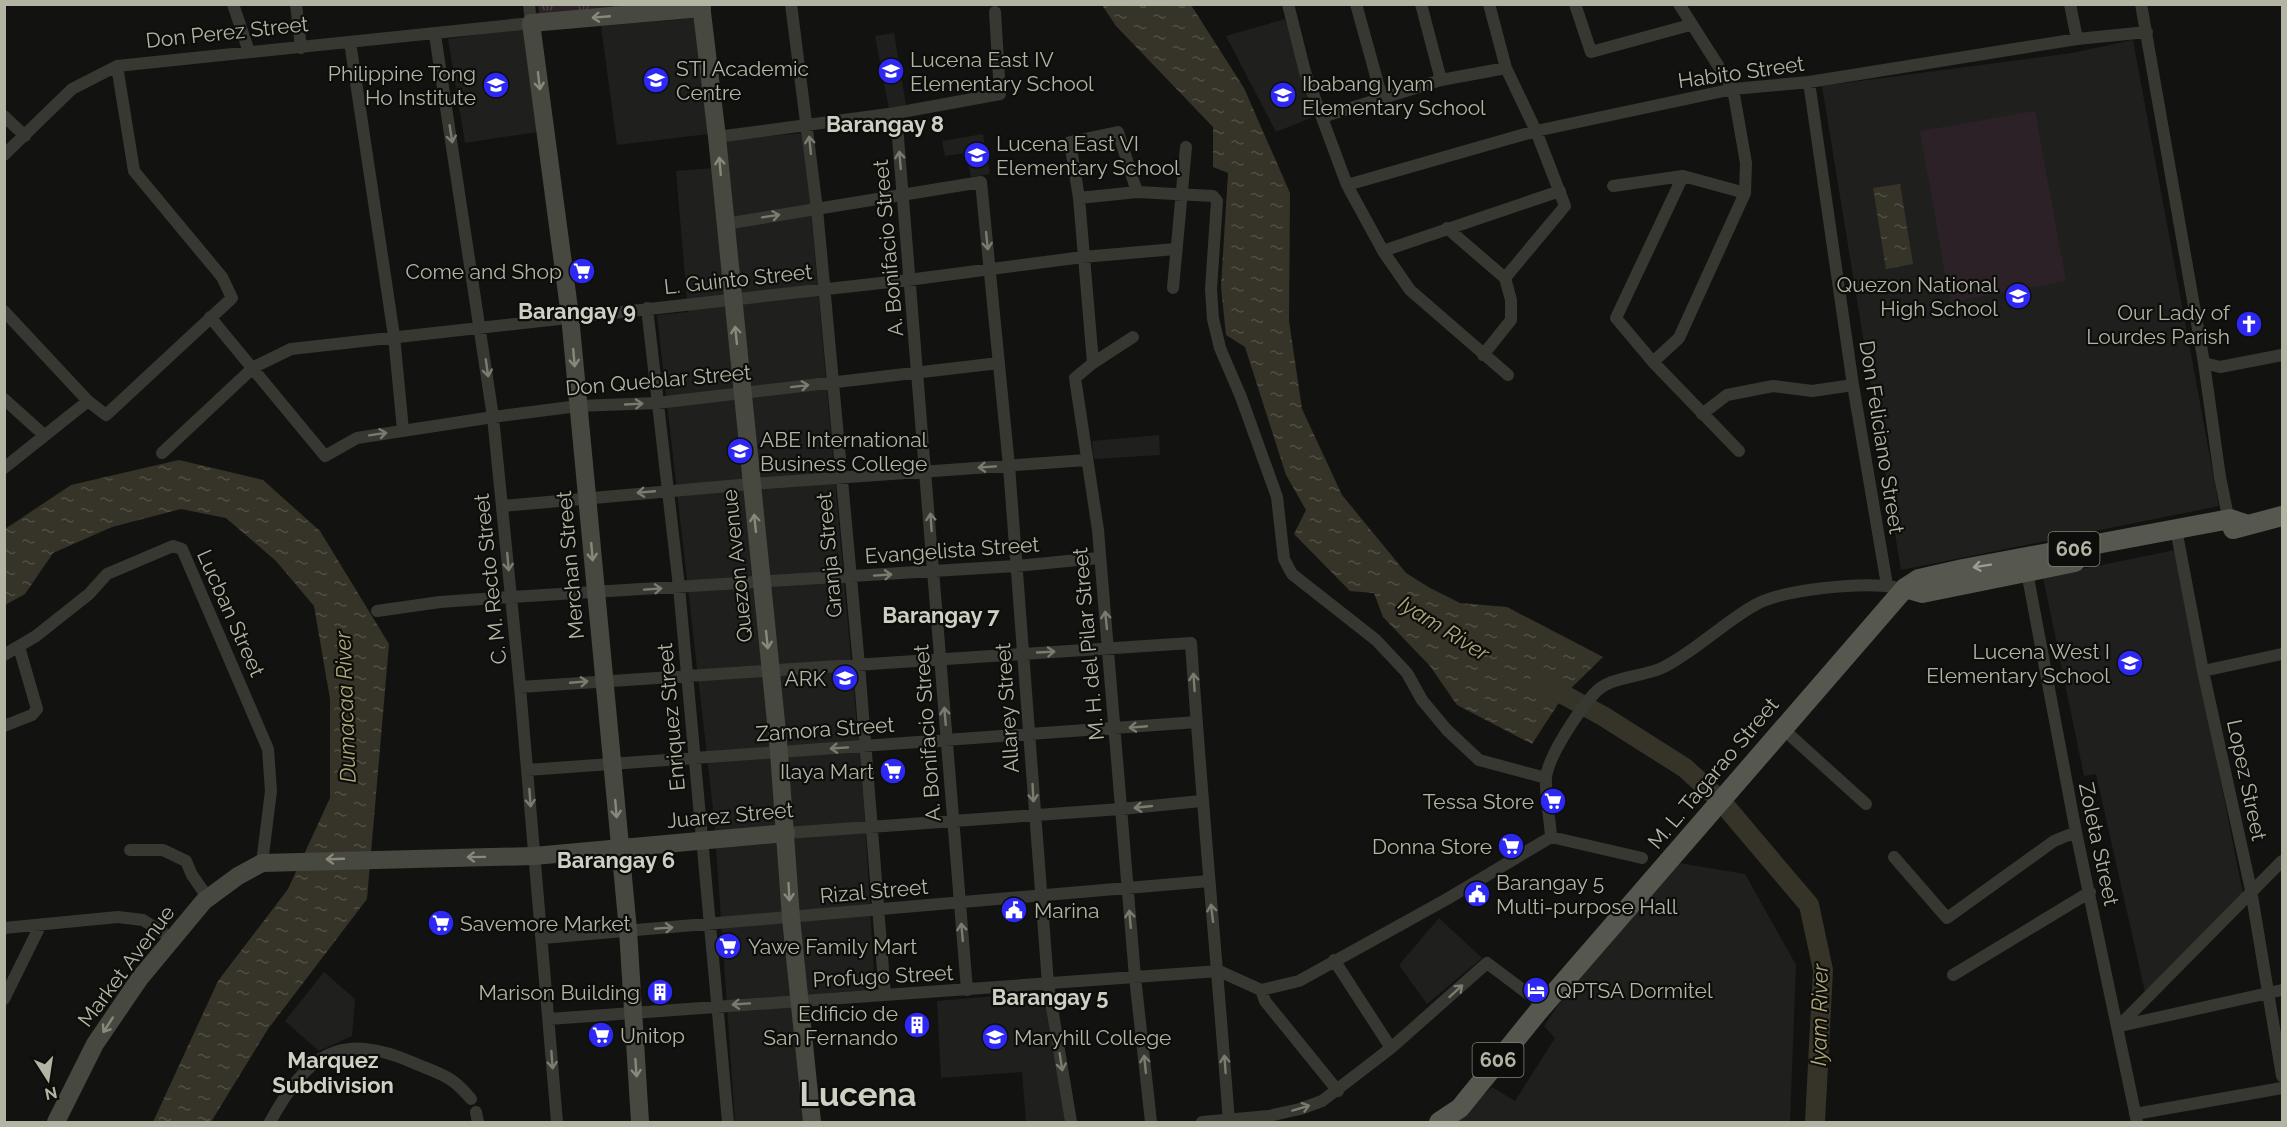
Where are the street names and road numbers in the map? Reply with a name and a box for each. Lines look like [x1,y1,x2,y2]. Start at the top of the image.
street label: Don Perez Street [144,11,310,53]
street label: Habito Street [1676,51,1806,93]
street label: A. Bonifacio Street [868,159,908,337]
street label: L. Guinto Street [663,259,813,299]
street label: Don Feliciano Street [1854,339,1910,535]
street label: Don Queblar Street [564,359,752,401]
street label: Quezon Avenue [717,488,757,644]
street label: Merchan Street [551,490,589,640]
street label: Granja Street [811,491,847,619]
street label: C. M. Recto Street [469,492,511,666]
street label: Evangelista Street [864,531,1040,569]
road number: 606 [2048,532,2100,566]
street label: Lucban Street [192,546,270,680]
street label: M. H. del Pilar Street [1067,546,1109,742]
street label: Enriquez Street [652,642,690,792]
street label: Allarey Street [990,642,1024,774]
street label: A. Bonifacio Street [908,644,946,822]
street label: M. L. Tagarao Street [1642,692,1784,854]
street label: Zamora Street [755,712,895,746]
street label: Lopez Street [2222,717,2272,843]
street label: Zoleta Street [2074,780,2124,908]
street label: Juarez Street [666,797,794,833]
street label: Rizal Street [819,874,929,908]
street label: Market Avenue [72,900,180,1032]
street label: Profugo Street [812,960,954,992]
road number: 606 [1472,1043,1524,1077]

